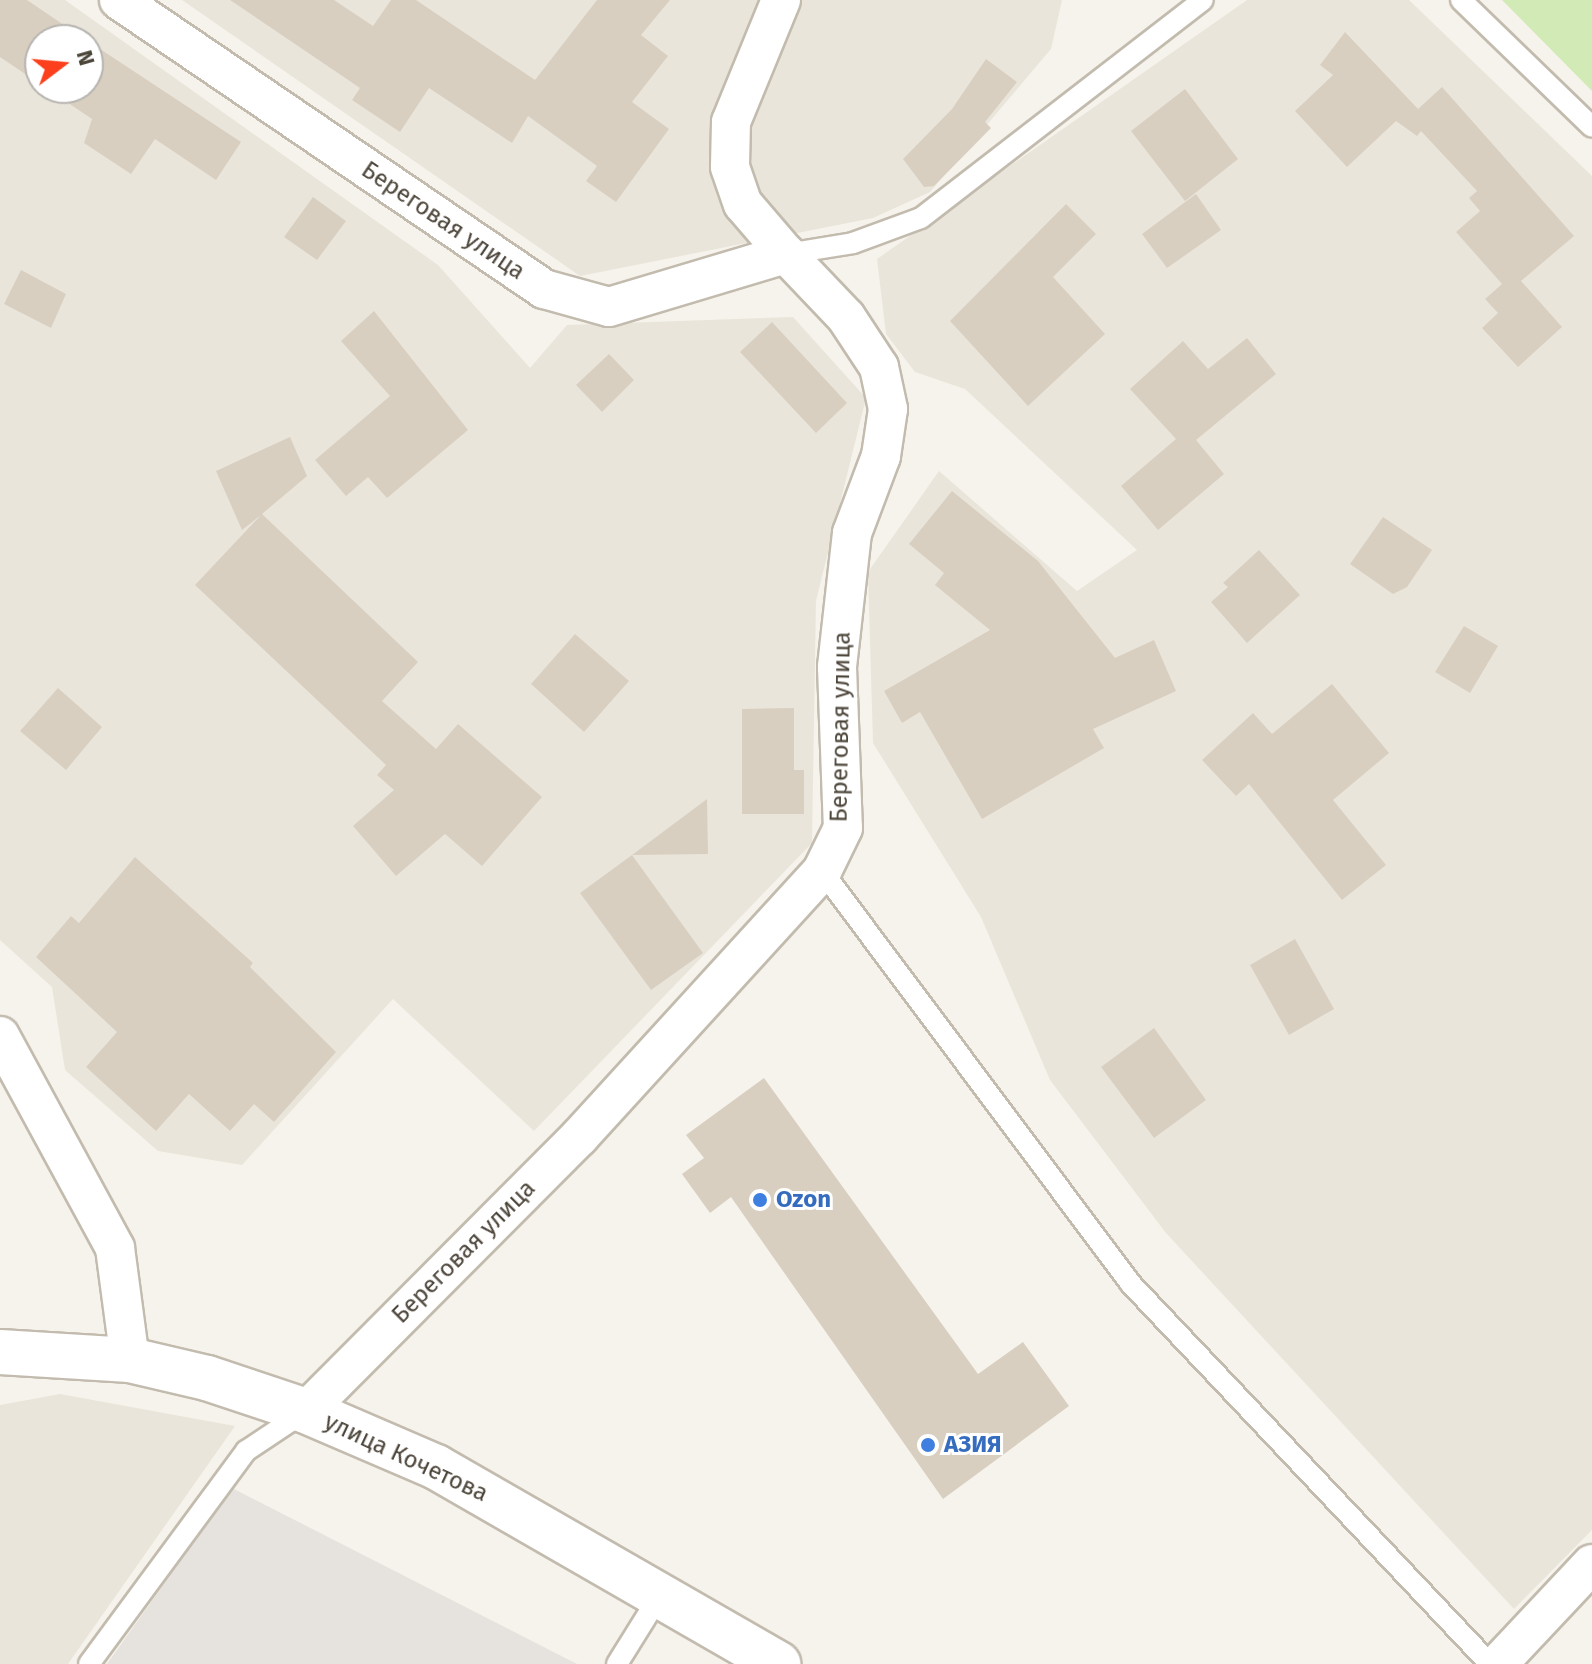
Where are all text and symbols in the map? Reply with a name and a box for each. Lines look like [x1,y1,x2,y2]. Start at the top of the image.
north arrow [24,24,104,104]
text: N [71,47,101,69]
street label: Береговая улица [356,156,530,286]
street label: Береговая улица [825,631,857,823]
street label: Береговая улица [386,1174,542,1330]
place label: Ozon [776,1186,831,1214]
marker: Ozon [751,1191,769,1209]
street label: улица Кочетова [320,1407,492,1509]
place label: АЗИЯ [944,1431,1002,1459]
marker: АЗИЯ [919,1436,937,1454]

